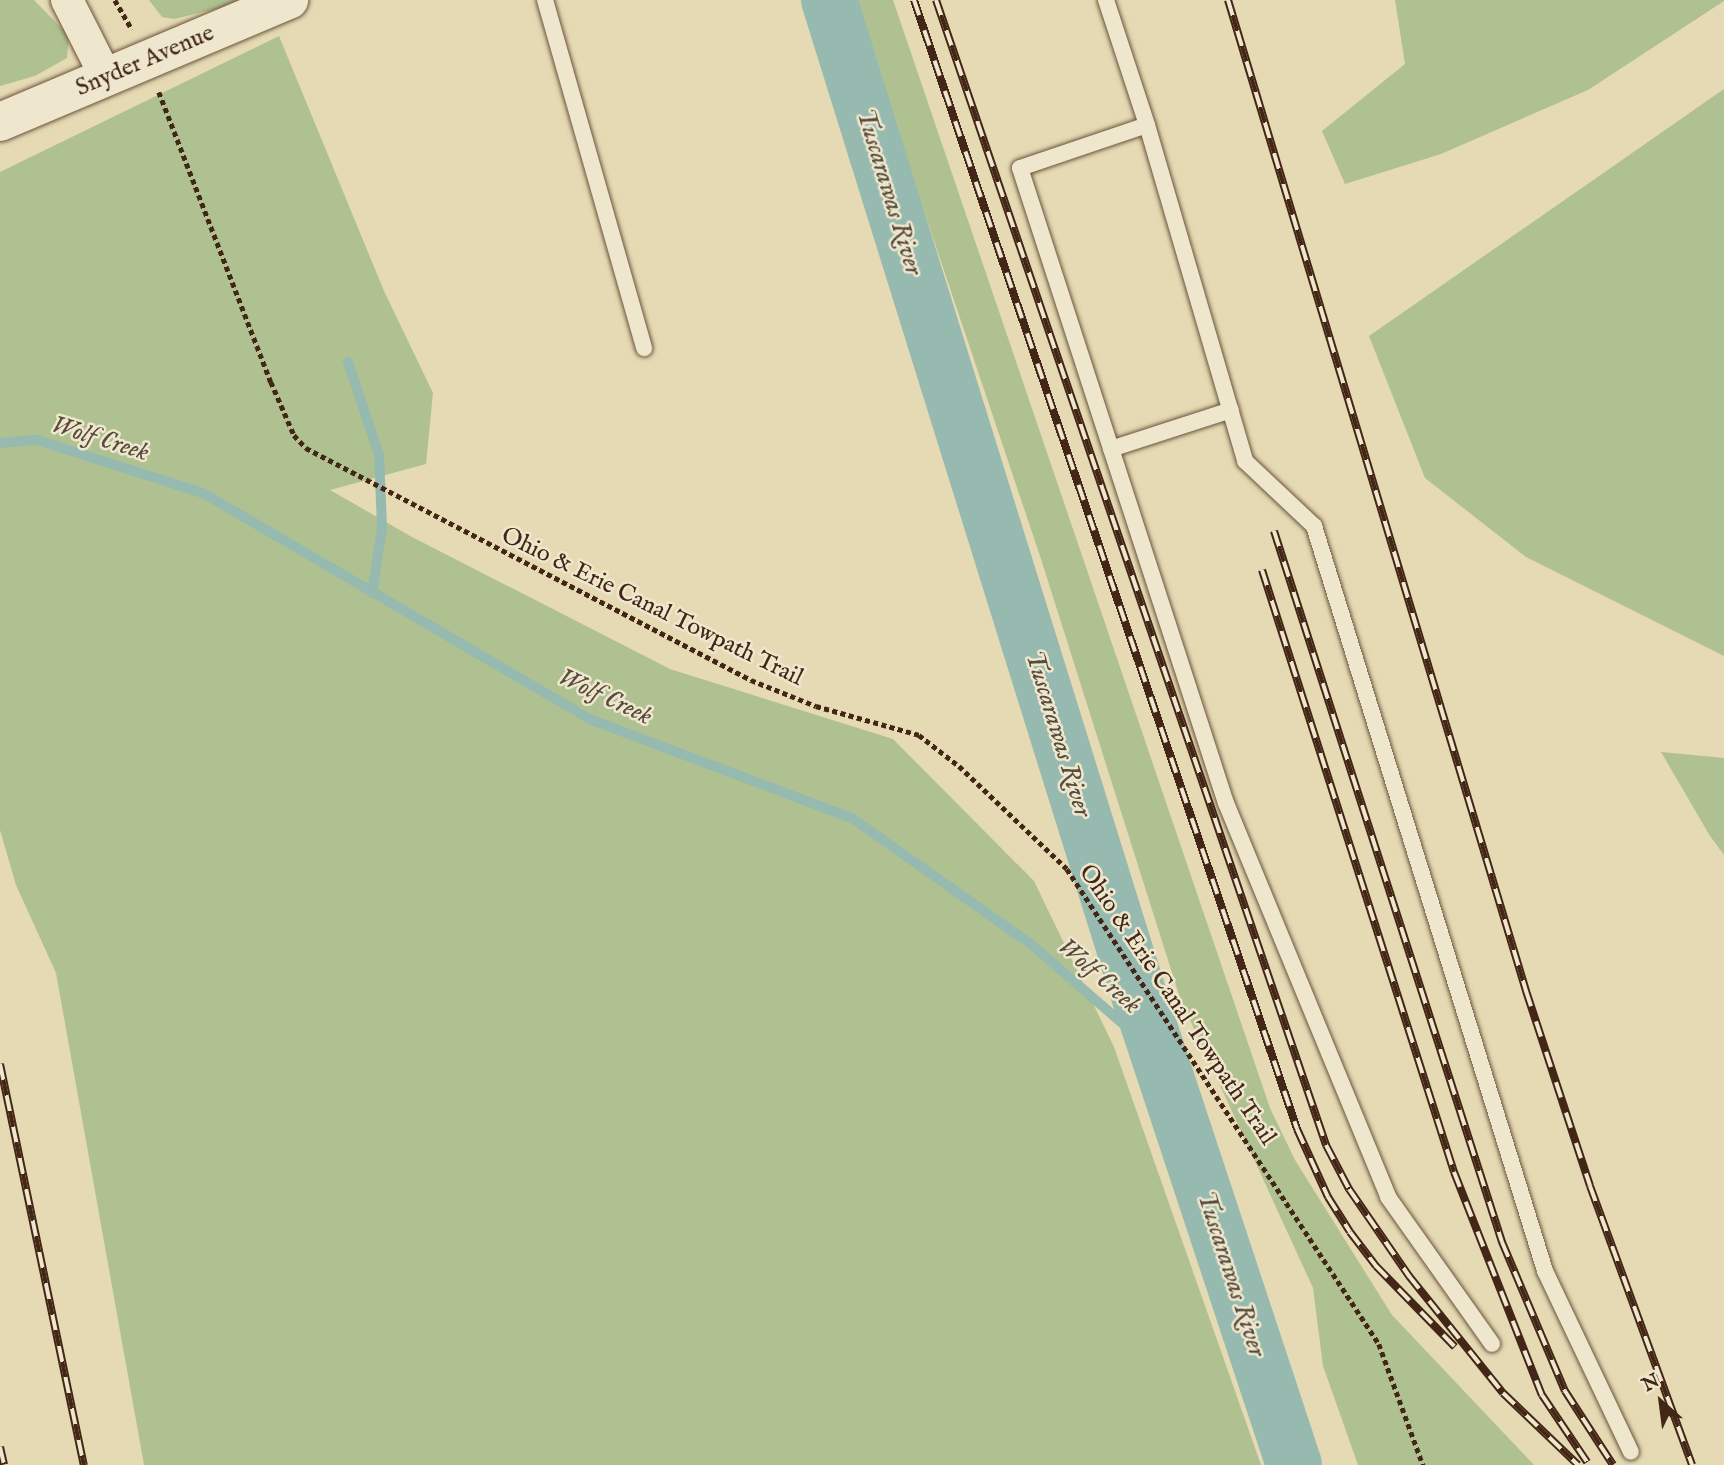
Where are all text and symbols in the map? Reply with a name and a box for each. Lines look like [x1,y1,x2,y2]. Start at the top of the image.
street label: Snyder Avenue [72,19,218,103]
water label: Tuscarawas River [849,105,929,279]
water label: Wolf Creek [47,409,153,469]
street label: Ohio & Erie Canal Towpath Trail [496,521,808,693]
water label: Tuscarawas River [1018,647,1098,821]
water label: Wolf Creek [553,662,657,732]
street label: Ohio & Erie Canal Towpath Trail [1072,859,1282,1151]
water label: Wolf Creek [1051,931,1147,1021]
water label: Tuscarawas River [1190,1187,1272,1361]
north arrow [1626,1367,1696,1437]
text: N [1638,1369,1664,1398]

